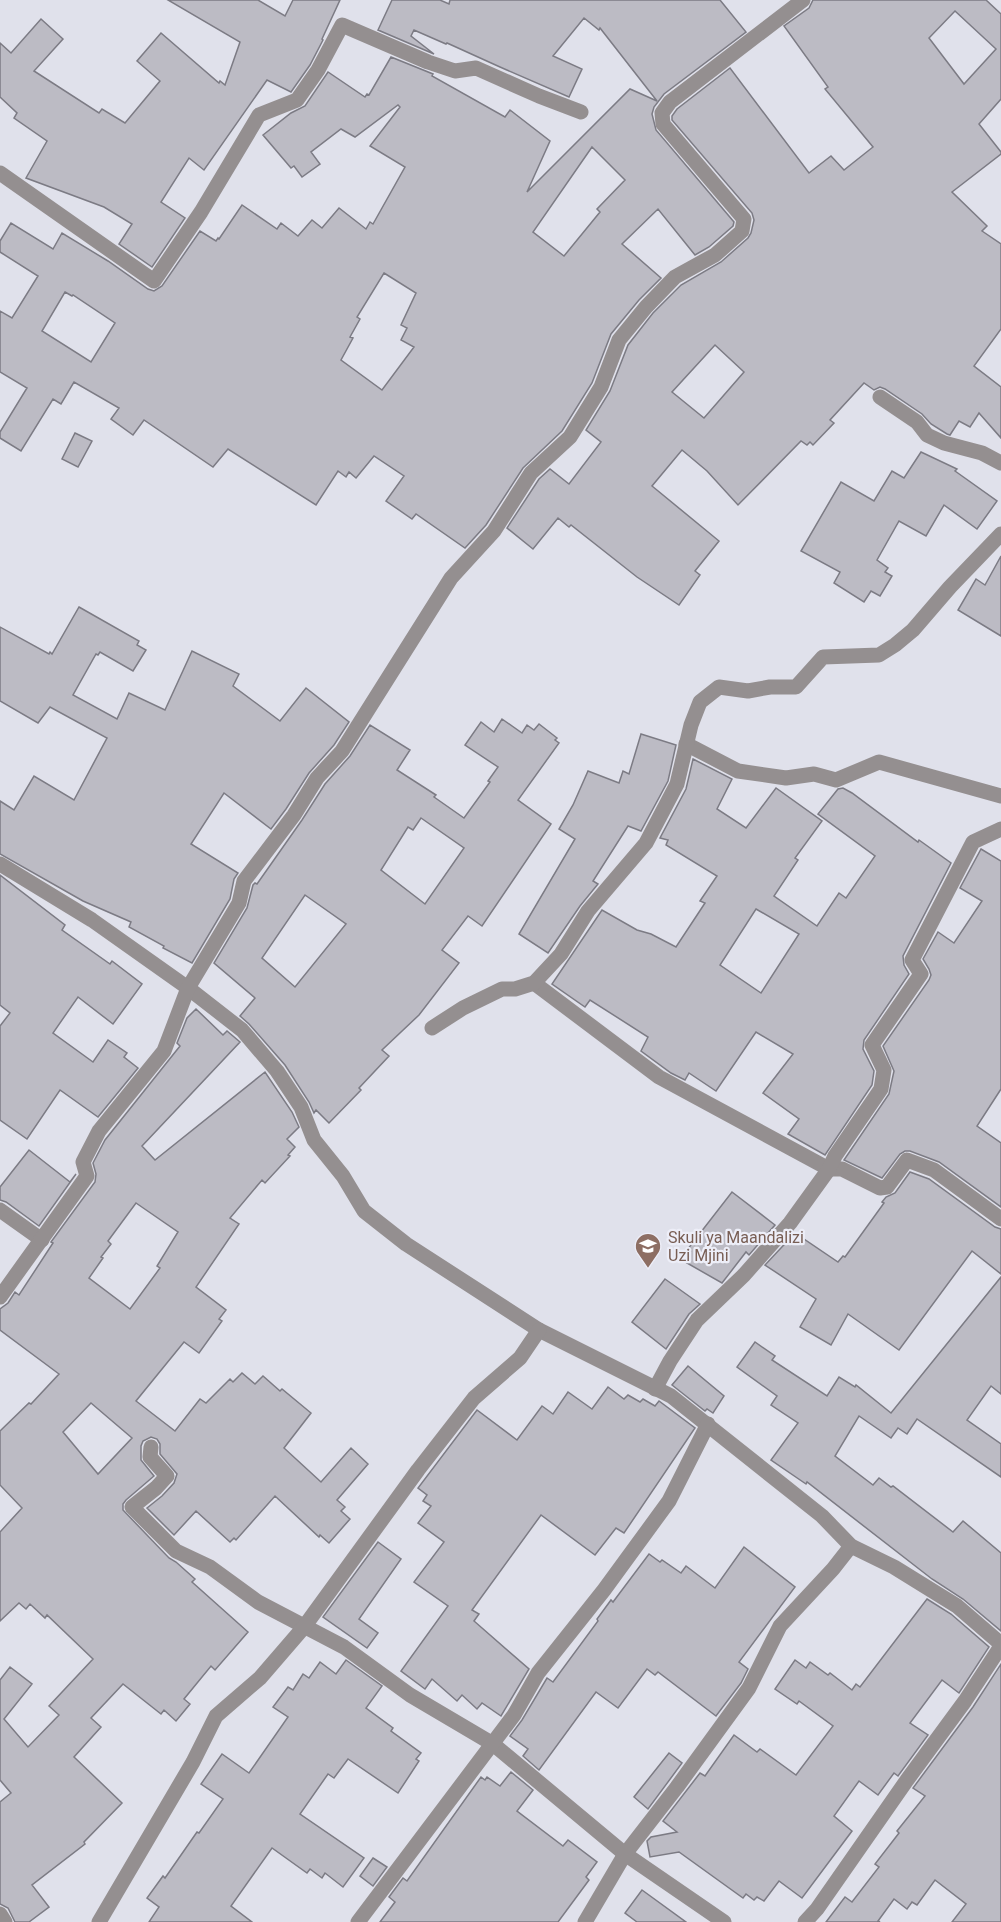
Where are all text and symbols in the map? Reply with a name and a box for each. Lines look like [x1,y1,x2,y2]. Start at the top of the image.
place label: Skuli ya Maandalizi Uzi Mjini [668,1228,804,1265]
school or university icon: Skuli ya Maandalizi Uzi Mjini [633,1231,663,1269]

